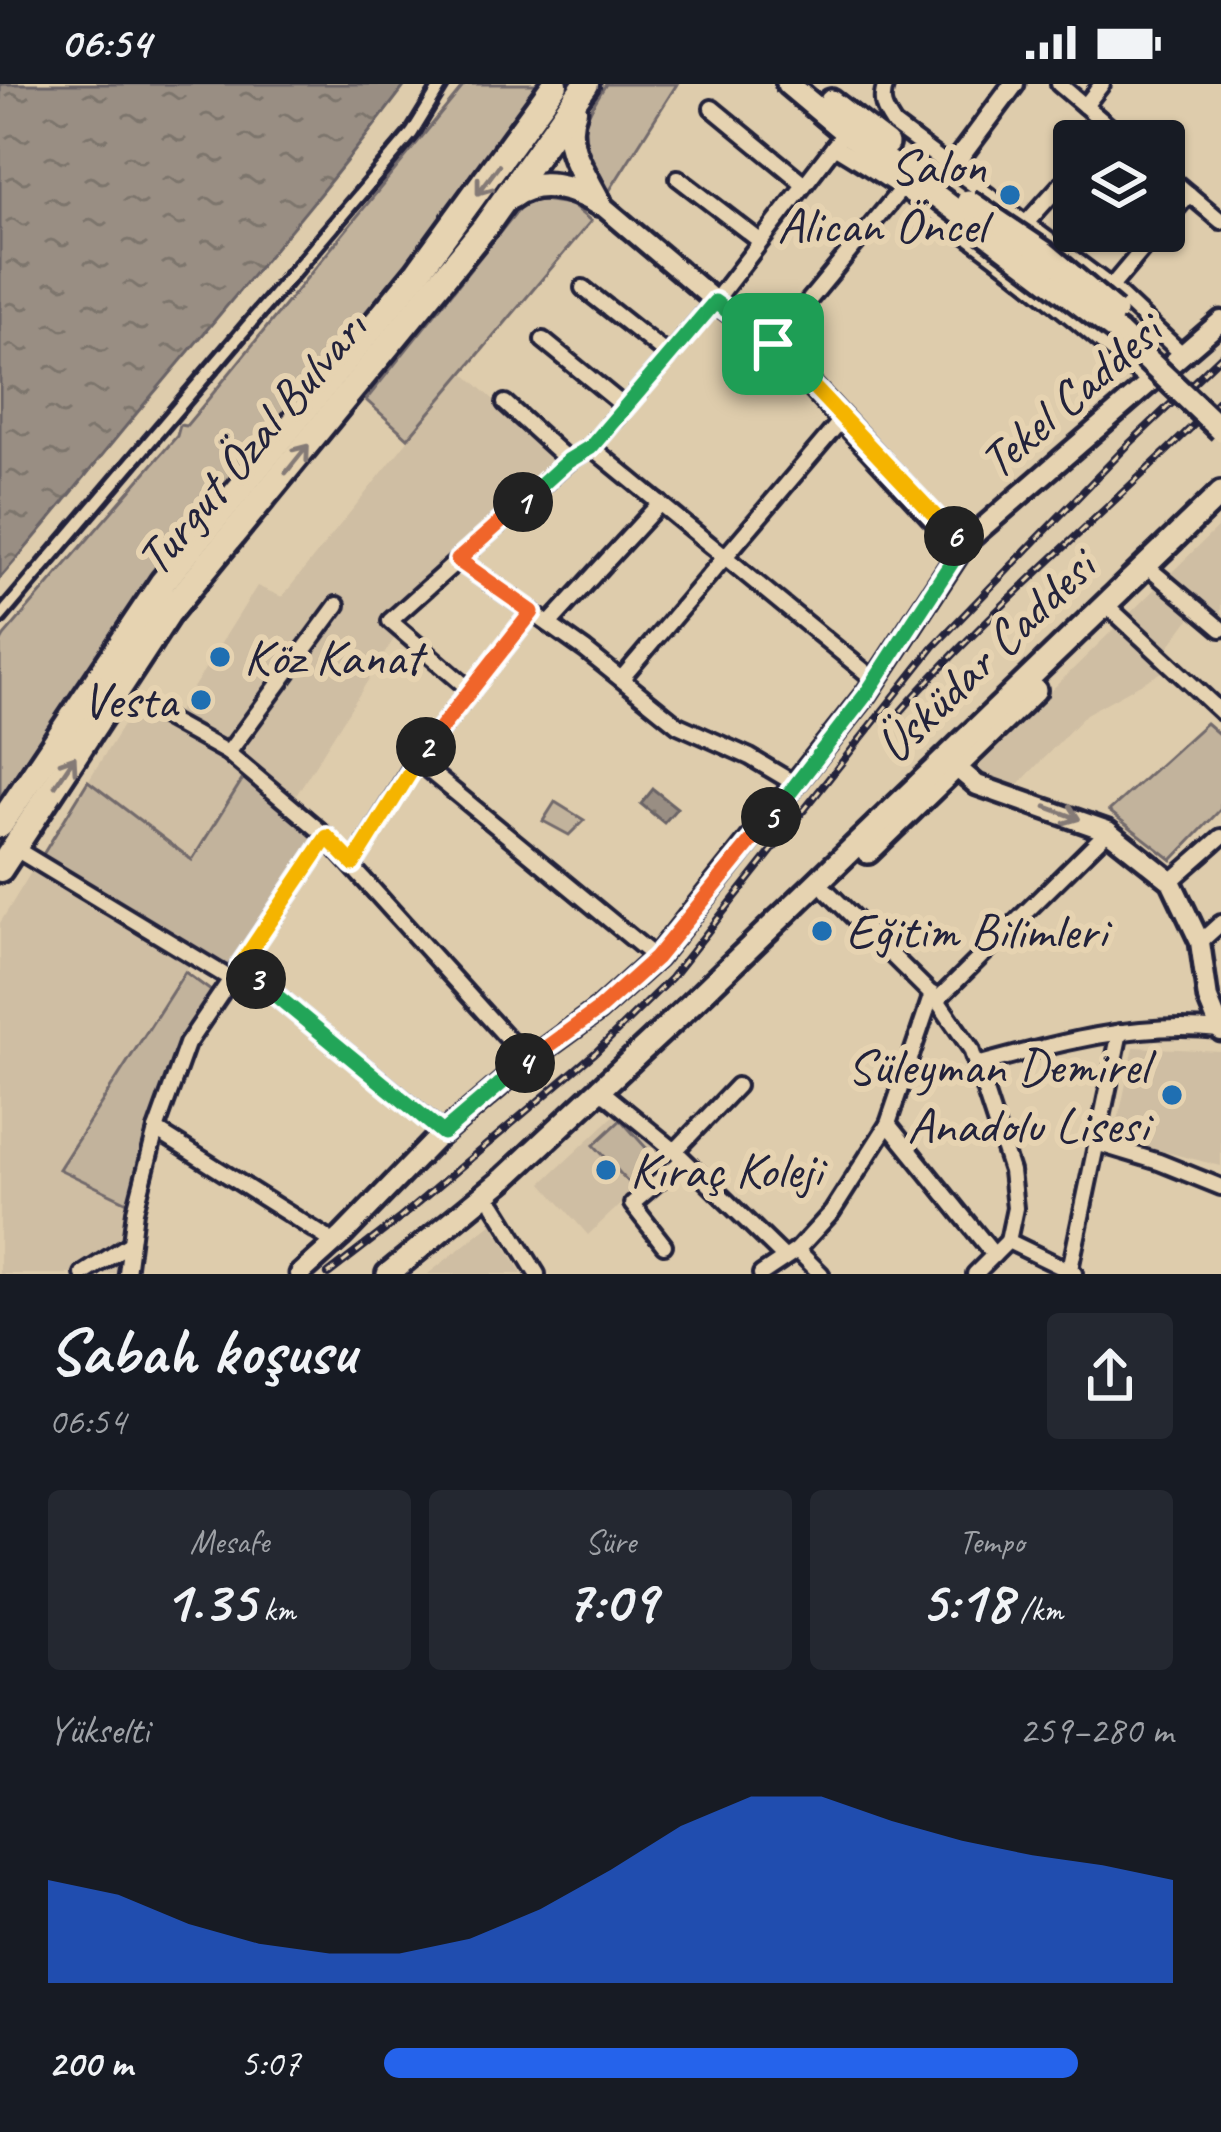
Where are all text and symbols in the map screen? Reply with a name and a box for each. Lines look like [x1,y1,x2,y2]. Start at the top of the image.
text: 06:54 [60,14,150,71]
map controls [1053,120,1185,252]
button: layers [1053,120,1185,252]
place label: Salon Alican Öncel [777,134,994,257]
one-way arrow [476,163,502,196]
marker: Salon Alican Öncel [997,182,1023,208]
pin [722,293,824,395]
street label: Turgut Özal Bulvarı [122,295,382,589]
street label: Tekel Caddesi [966,296,1178,493]
icon: arrive [740,311,806,377]
one-way arrow [283,443,310,475]
pin: 1 [493,472,553,532]
text: 1 [516,481,530,523]
pin: 6 [924,506,984,566]
text: 6 [946,515,962,557]
street label: Üsküdar Caddesi [862,532,1112,776]
place label: Köz Kanat [244,625,428,689]
marker: Köz Kanat [207,644,233,670]
place label: Vesta [82,668,181,732]
marker: Vesta [188,687,214,713]
pin: 2 [396,717,456,777]
text: 2 [419,726,433,768]
one-way arrow [52,755,77,789]
pin: 5 [741,787,801,847]
text: 5 [764,796,778,838]
one-way arrow [1043,804,1080,825]
place label: Eğitim Bilimleri [846,899,1113,963]
marker: Eğitim Bilimleri [809,918,835,944]
pin: 3 [226,949,286,1009]
text: 3 [249,958,263,1000]
pin: 4 [495,1033,555,1093]
place label: Süleyman Demirel Anadolu Lisesi [847,1034,1156,1157]
text: 4 [518,1042,532,1084]
marker: Süleyman Demirel Anadolu Lisesi [1159,1082,1185,1108]
place label: Kıraç Koleji [630,1138,828,1202]
marker: Kıraç Koleji [593,1157,619,1183]
text: Sabah koşusu [48,1310,355,1393]
button: share [1047,1313,1173,1439]
text: 06:54 [48,1397,126,1446]
text: Mesafe [190,1521,269,1563]
text: Süre [585,1521,636,1563]
text: Tempo [959,1521,1024,1563]
text: 1.35 [163,1563,255,1639]
text: 7:09 [565,1563,656,1639]
text: 5:18 [920,1563,1012,1639]
text: km [255,1589,296,1631]
text: /km [1012,1589,1063,1631]
text: Yükselti [48,1706,149,1755]
text: 259–280 m [1019,1706,1173,1755]
text: 200 m [48,2039,132,2088]
text: 5:07 [240,2039,300,2088]

